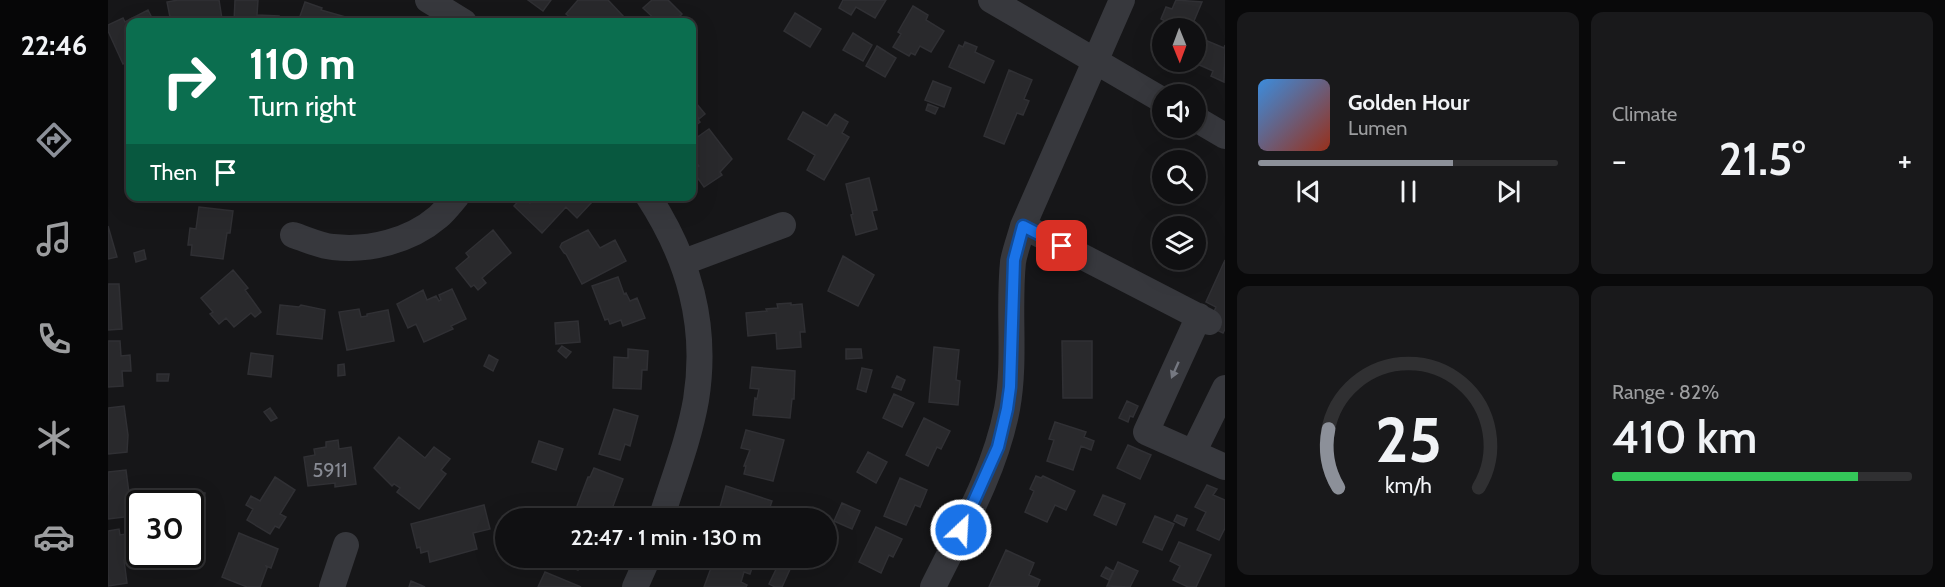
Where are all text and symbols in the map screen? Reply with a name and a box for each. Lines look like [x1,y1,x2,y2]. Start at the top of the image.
north arrow [1152,18,1206,72]
map controls [1152,18,1206,270]
text: 22:46 [21,29,87,62]
text: 110 m [249,38,356,90]
icon: right [150,42,228,120]
button: sound [1152,84,1206,138]
text: Golden Hour [1348,89,1469,116]
text: Turn right [249,90,356,123]
text: Climate [1612,102,1677,126]
text: Lumen [1348,116,1407,140]
icon: directions [33,119,75,161]
text: 21.5° [1719,132,1805,186]
text: − [1612,140,1627,180]
text: + [1897,140,1912,180]
button: search [1152,150,1206,204]
icon: arrive [209,156,242,189]
text: Then [150,159,197,186]
icon: previous [1292,175,1325,208]
icon: pause [1392,175,1425,208]
icon: next [1492,175,1525,208]
button: layers [1152,216,1206,270]
icon: music [33,218,75,260]
pin [1036,220,1087,271]
icon: arrive [1045,229,1078,262]
icon: phone [33,318,75,360]
one-way arrow [1170,361,1179,378]
text: Range · 82% [1612,380,1719,404]
text: 25 [1375,402,1441,478]
text: 410 km [1612,410,1757,464]
icon: climate [33,417,75,459]
house number: 5911 [312,458,348,482]
text: km/h [1385,472,1431,498]
speed limit sign: 30 [126,490,204,568]
position arrow [929,498,993,562]
icon: car [33,516,75,558]
text: 22:47 · 1 min · 130 m [571,524,761,551]

